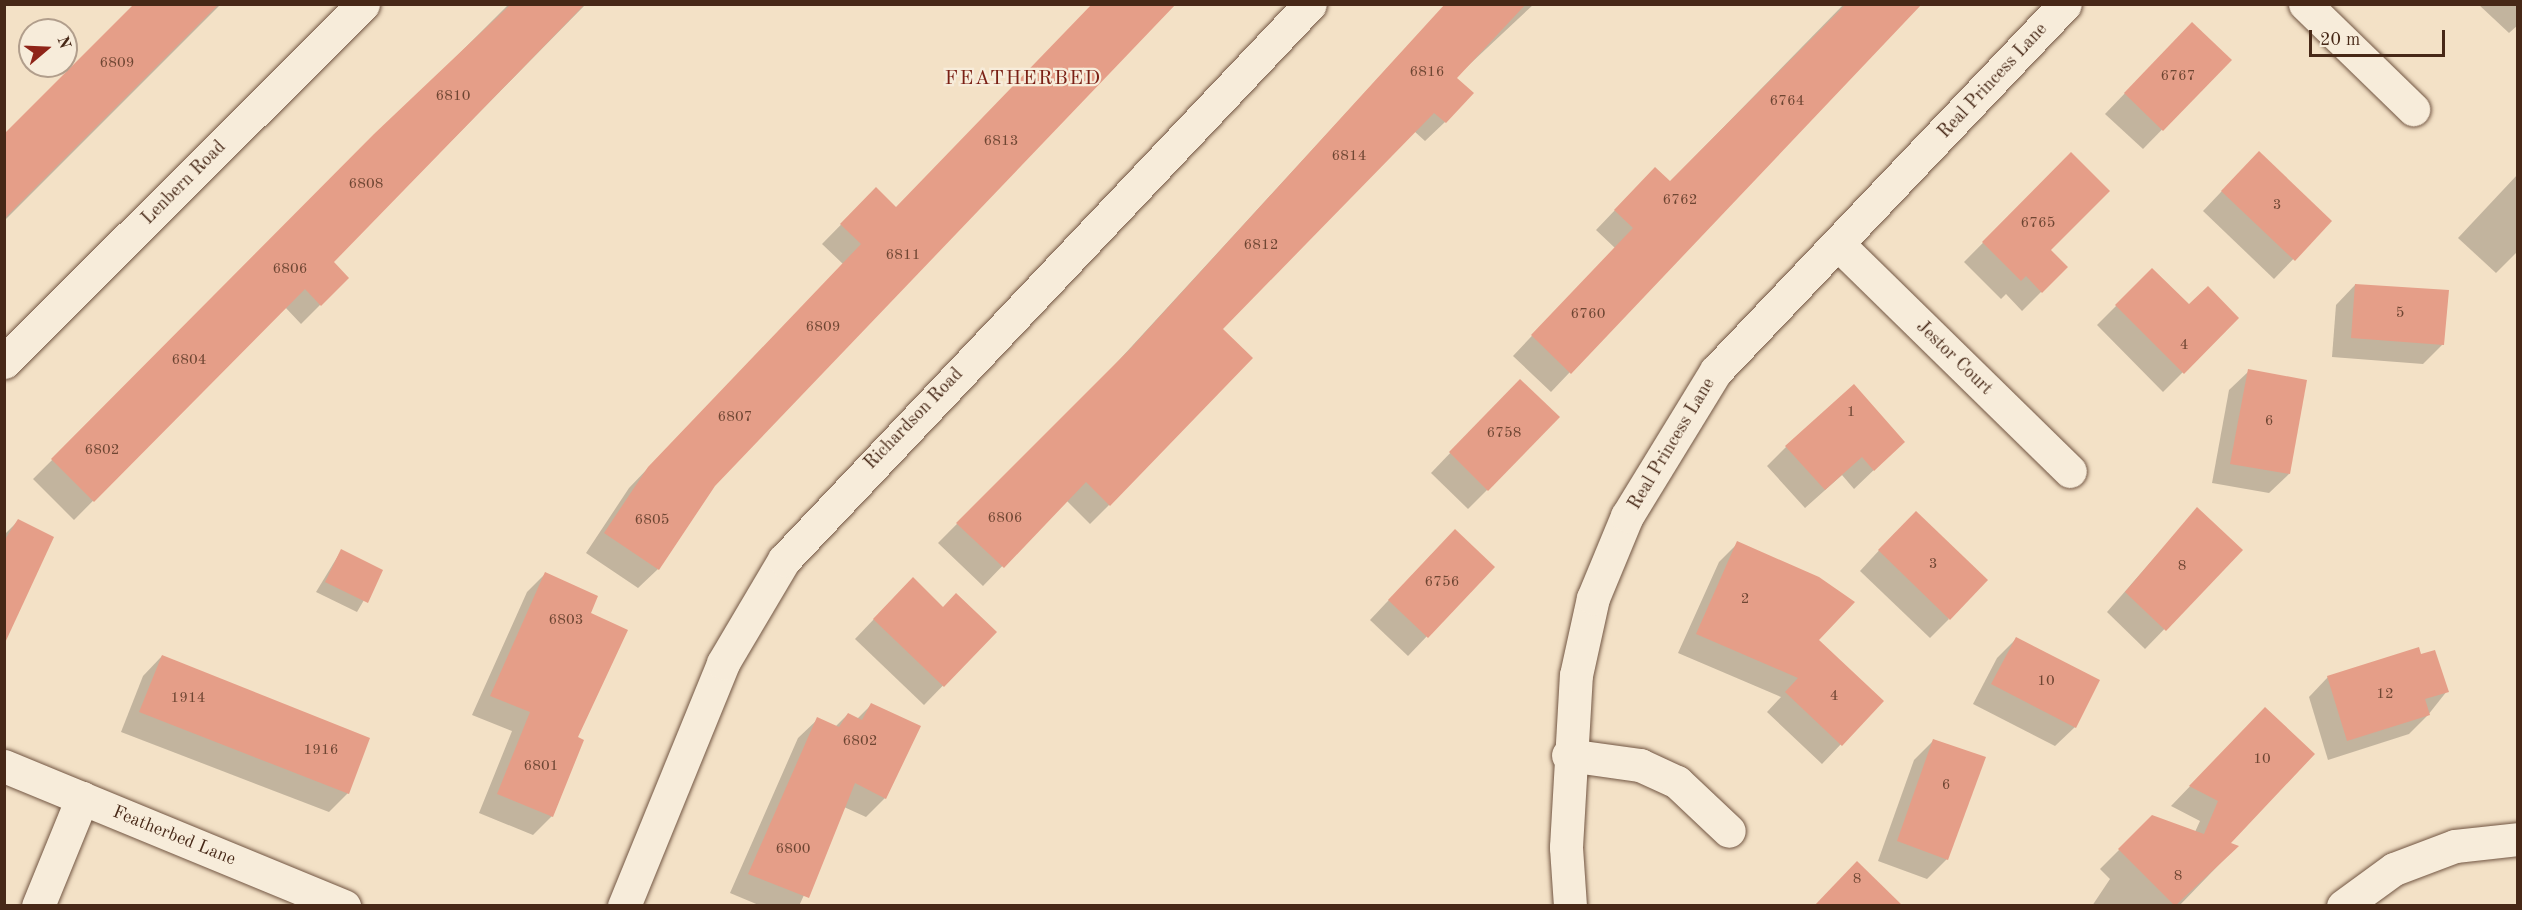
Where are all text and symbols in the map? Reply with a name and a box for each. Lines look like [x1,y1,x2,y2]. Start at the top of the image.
north arrow [18,18,78,78]
scale bar [2312,18,2448,56]
street label: Real Princess Lane [1934,19,2052,143]
text: 20 m [2320,31,2360,49]
text: N [54,34,73,51]
house number: 6809 [100,55,134,73]
house number: 6816 [1410,64,1444,82]
district label: FEATHERBED [944,67,1102,91]
house number: 6767 [2161,68,2195,86]
house number: 6810 [436,88,470,106]
house number: 6764 [1770,93,1804,111]
house number: 6813 [984,133,1018,151]
street label: Lenbern Road [138,137,230,229]
house number: 6814 [1332,148,1366,166]
house number: 6808 [349,176,383,194]
house number: 6762 [1663,192,1697,210]
house number: 3 [2273,197,2281,215]
house number: 6765 [2021,215,2055,233]
house number: 6812 [1244,237,1278,255]
house number: 6811 [886,247,920,265]
house number: 6806 [273,261,307,279]
house number: 5 [2396,305,2404,323]
house number: 6760 [1571,306,1605,324]
street label: Jestor Court [1911,316,1997,400]
house number: 6809 [806,319,840,337]
house number: 4 [2180,337,2188,355]
house number: 6804 [172,352,206,370]
street label: Richardson Road [860,364,968,474]
street label: Real Princess Lane [1624,374,1720,514]
house number: 1 [1847,404,1855,422]
house number: 6807 [718,409,752,427]
house number: 6 [2265,413,2273,431]
house number: 6758 [1487,425,1521,443]
house number: 6802 [85,442,119,460]
house number: 6806 [988,510,1022,528]
house number: 6805 [635,512,669,530]
house number: 3 [1929,556,1937,574]
house number: 8 [2178,558,2186,576]
house number: 6756 [1425,574,1459,592]
house number: 2 [1741,591,1749,609]
house number: 6803 [549,612,583,630]
house number: 10 [2037,673,2055,691]
house number: 12 [2376,686,2394,704]
house number: 4 [1830,688,1838,706]
house number: 1914 [171,690,205,708]
house number: 6802 [843,733,877,751]
house number: 1916 [304,742,338,760]
house number: 10 [2253,751,2271,769]
house number: 6801 [524,758,558,776]
house number: 6 [1942,777,1950,795]
street label: Featherbed Lane [109,802,239,870]
house number: 6800 [776,841,810,859]
house number: 8 [2174,868,2182,886]
house number: 8 [1853,871,1861,889]

